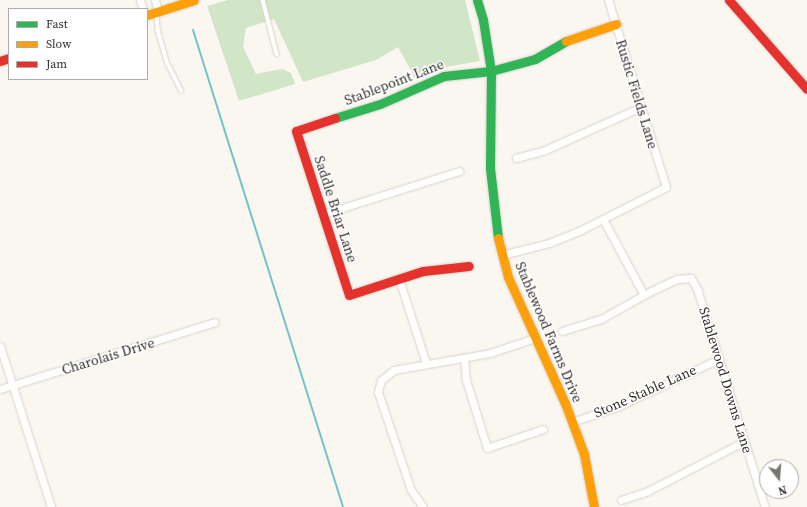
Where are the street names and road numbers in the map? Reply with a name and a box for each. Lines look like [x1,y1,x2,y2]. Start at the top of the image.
street label: Rustic Fields Lane [612,37,662,151]
street label: Stablepoint Lane [342,55,446,109]
street label: Saddle Briar Lane [311,154,361,264]
street label: Stablewood Farms Drive [512,259,586,405]
street label: Stablewood Downs Lane [696,305,756,455]
street label: Charolais Drive [60,334,156,378]
street label: Stone Stable Lane [591,361,699,421]

